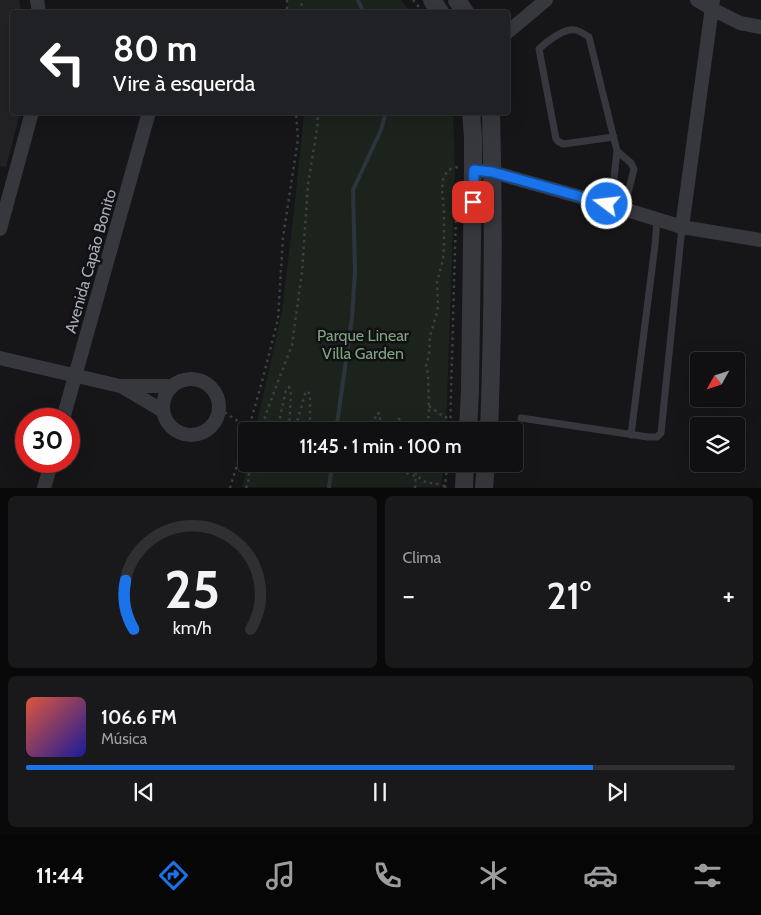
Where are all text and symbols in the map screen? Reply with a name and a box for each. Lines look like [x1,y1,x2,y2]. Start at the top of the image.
text: 80 m [113,27,197,70]
icon: left [30,30,95,95]
text: Vire à esquerda [113,70,255,97]
position arrow [580,177,632,229]
pin [452,181,494,223]
street label: Avenida Capão Bonito [61,187,120,335]
icon: arrive [459,188,487,216]
park label: Parque Linear Villa Garden [317,326,410,363]
north arrow [690,352,745,408]
map controls [690,352,745,472]
speed limit sign: 30 [15,408,80,473]
button: layers [690,417,745,472]
text: 11:45 · 1 min · 100 m [299,435,462,458]
text: Clima [403,548,441,567]
text: 25 [165,558,220,621]
text: 21° [547,572,591,619]
text: − [403,578,415,612]
text: + [723,578,735,612]
text: km/h [173,617,212,638]
text: 106.6 FM [101,706,177,729]
text: Música [101,729,147,748]
icon: previous [130,778,158,806]
icon: pause [366,778,394,806]
icon: next [603,778,631,806]
icon: directions [156,858,191,893]
icon: music [263,858,298,893]
icon: phone [370,858,405,893]
icon: climate [476,858,511,893]
icon: car [583,858,618,893]
icon: filters [690,858,725,893]
text: 11:44 [36,862,84,889]

